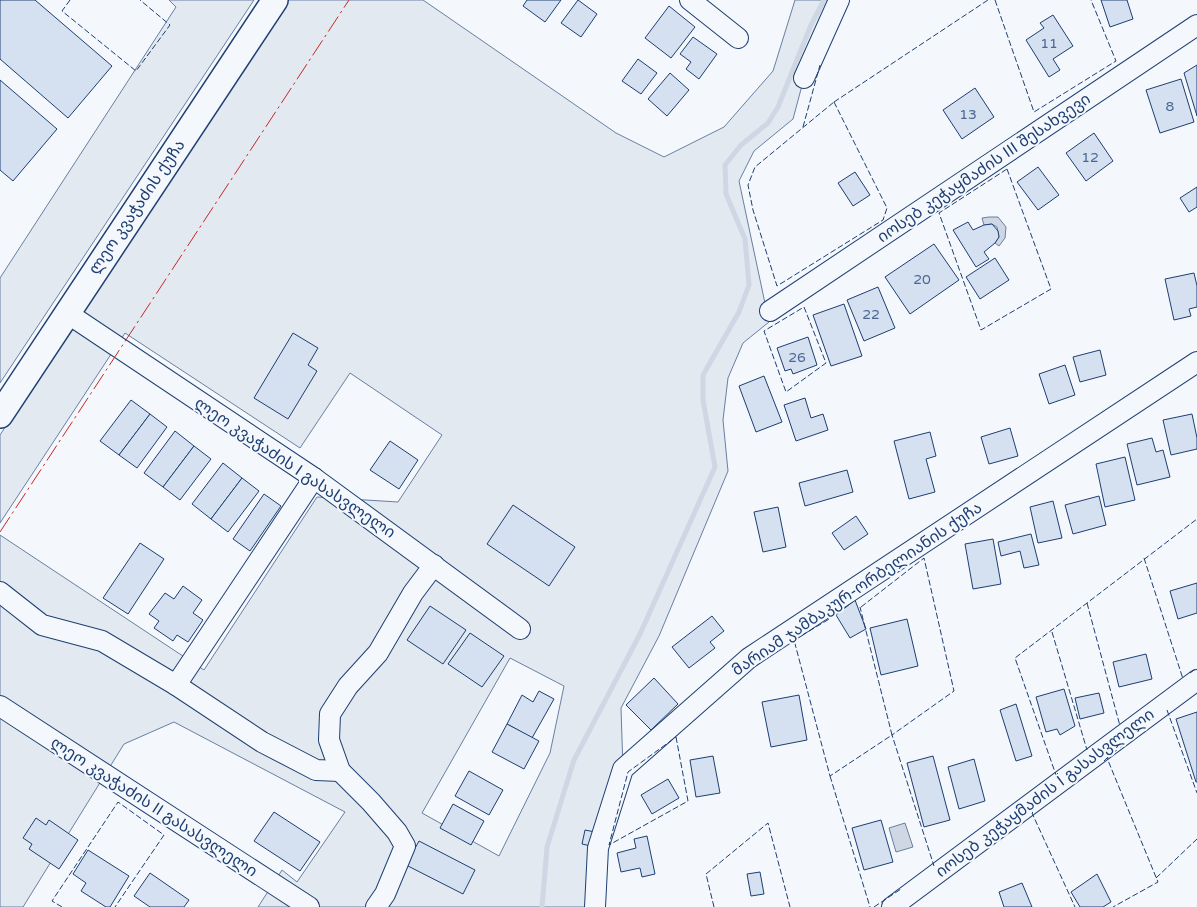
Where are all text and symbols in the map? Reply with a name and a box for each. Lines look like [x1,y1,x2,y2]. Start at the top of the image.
house number: 11 [1040,35,1058,52]
street label: იოსებ კეჭაყმაძის III შესახვევი [873,89,1095,247]
house number: 8 [1166,98,1175,115]
house number: 13 [959,106,977,123]
street label: ლეო კვაჭაძის ქუჩა [84,136,190,278]
house number: 12 [1081,149,1099,166]
house number: 20 [913,271,931,288]
house number: 22 [862,306,880,323]
house number: 26 [788,349,806,366]
street label: ლეო კვაჭაძის I გასასვლელი [191,393,399,543]
street label: მარიამ ჯამბაკურ-ორბელიანის ქუჩა [728,498,986,680]
street label: იოსებ კეჭაყმაძის I გასასვლელი [932,704,1158,882]
street label: ლეო კვაჭაძის II გასასვლელი [47,733,261,881]

